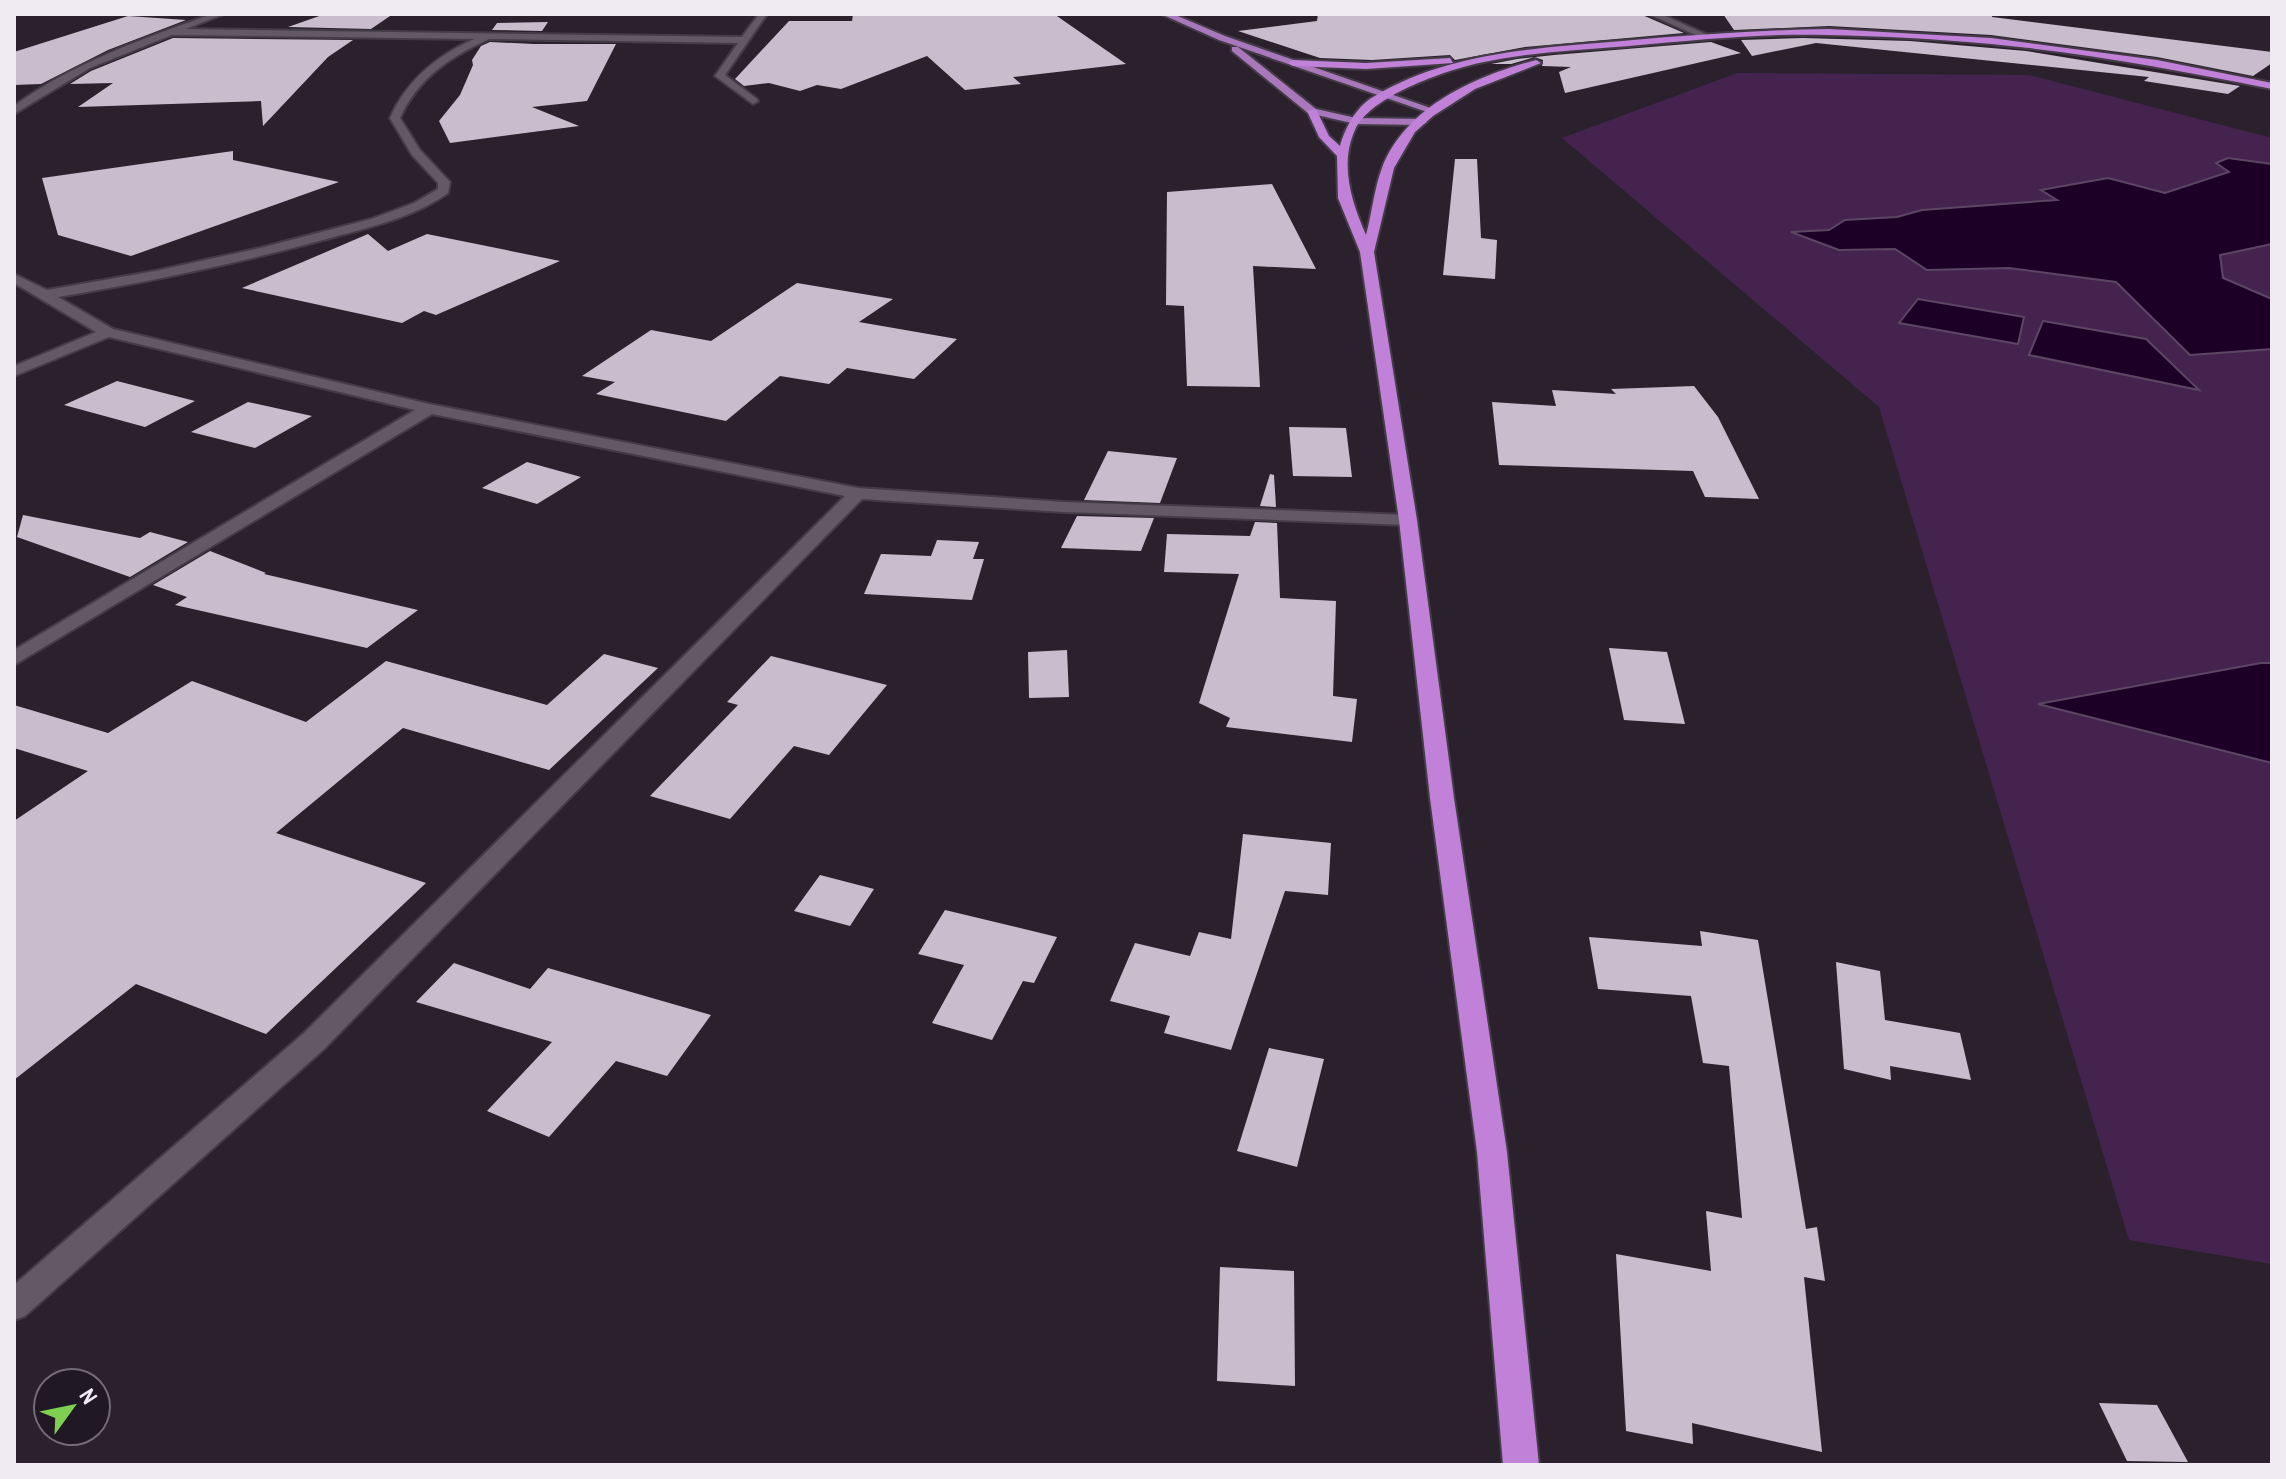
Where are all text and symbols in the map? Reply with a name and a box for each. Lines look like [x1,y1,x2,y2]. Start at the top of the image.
north arrow [32,1367,112,1447]
text: N [73,1382,105,1410]

